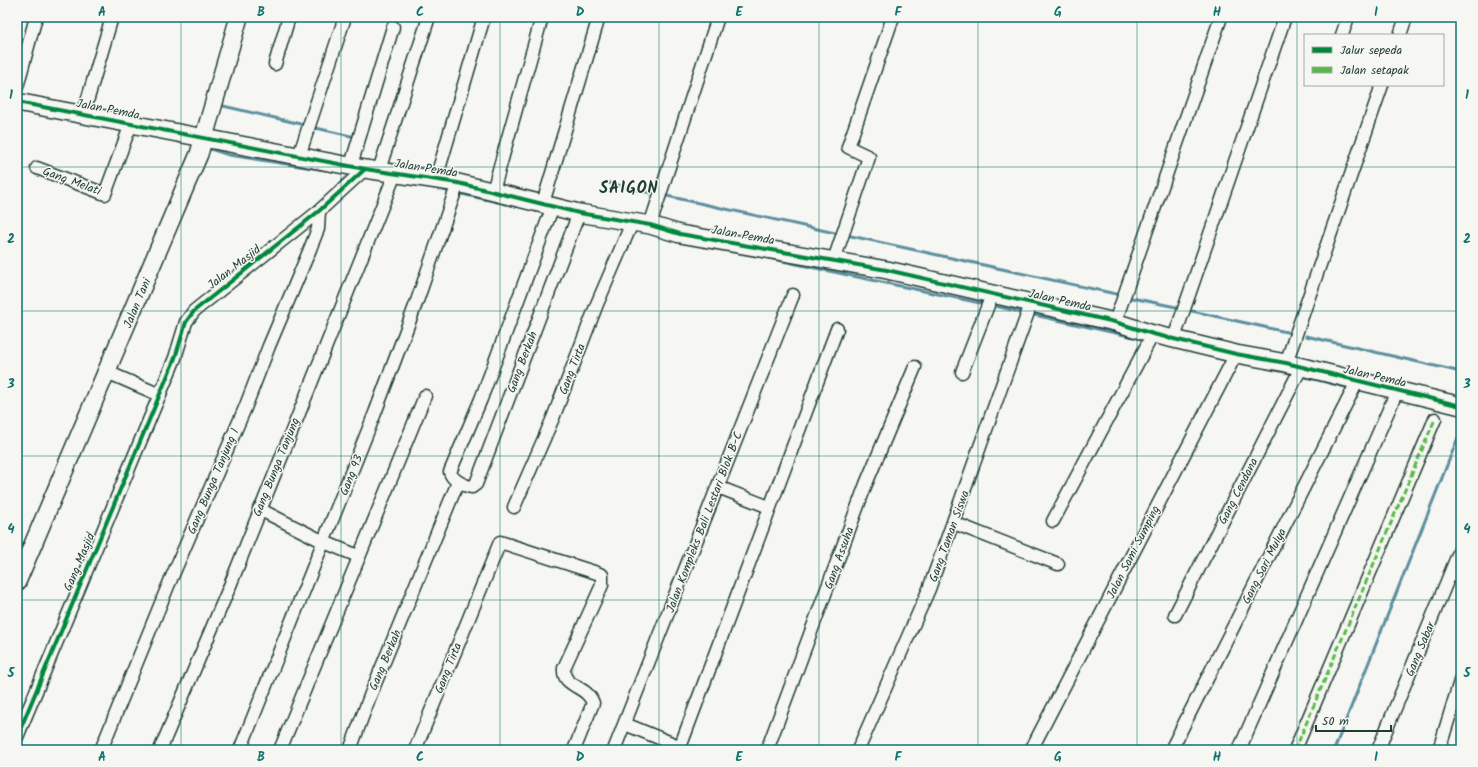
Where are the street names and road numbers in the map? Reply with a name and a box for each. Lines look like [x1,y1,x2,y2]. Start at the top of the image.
street label: Jalan Pemda [75,94,142,125]
street label: Jalan Pemda [393,154,459,183]
street label: Gang Melati [40,162,105,201]
street label: Jalan Pemda [710,221,776,250]
street label: Jalan Masjid [204,240,266,294]
street label: Jalan Tani [118,274,157,331]
street label: Jalan Pemda [1027,284,1094,317]
street label: Gang Berkah [502,329,543,396]
street label: Gang Tirta [554,341,591,398]
street label: Jalan Pemda [1342,360,1409,393]
street label: Gang Bunga Tanjung [248,415,305,520]
street label: Gang Bunga Tanjung 1 [182,425,245,537]
street label: Jalan Kompleks Bali Lestari Blok B-C [661,429,748,615]
street label: Gang 93 [335,452,368,498]
street label: Gang Cendana [1214,454,1264,528]
street label: Gang Taman Siswa [924,487,975,585]
street label: Jalan Sami Sumping [1102,502,1165,602]
street label: Gang Assuha [819,524,860,592]
street label: Gang Sari Mulya [1237,525,1292,607]
street label: Gang Masjid [59,529,101,594]
street label: Gang Sabar [1400,618,1441,680]
street label: Gang Berkah [364,627,407,694]
street label: Gang Tirta [430,640,467,696]

